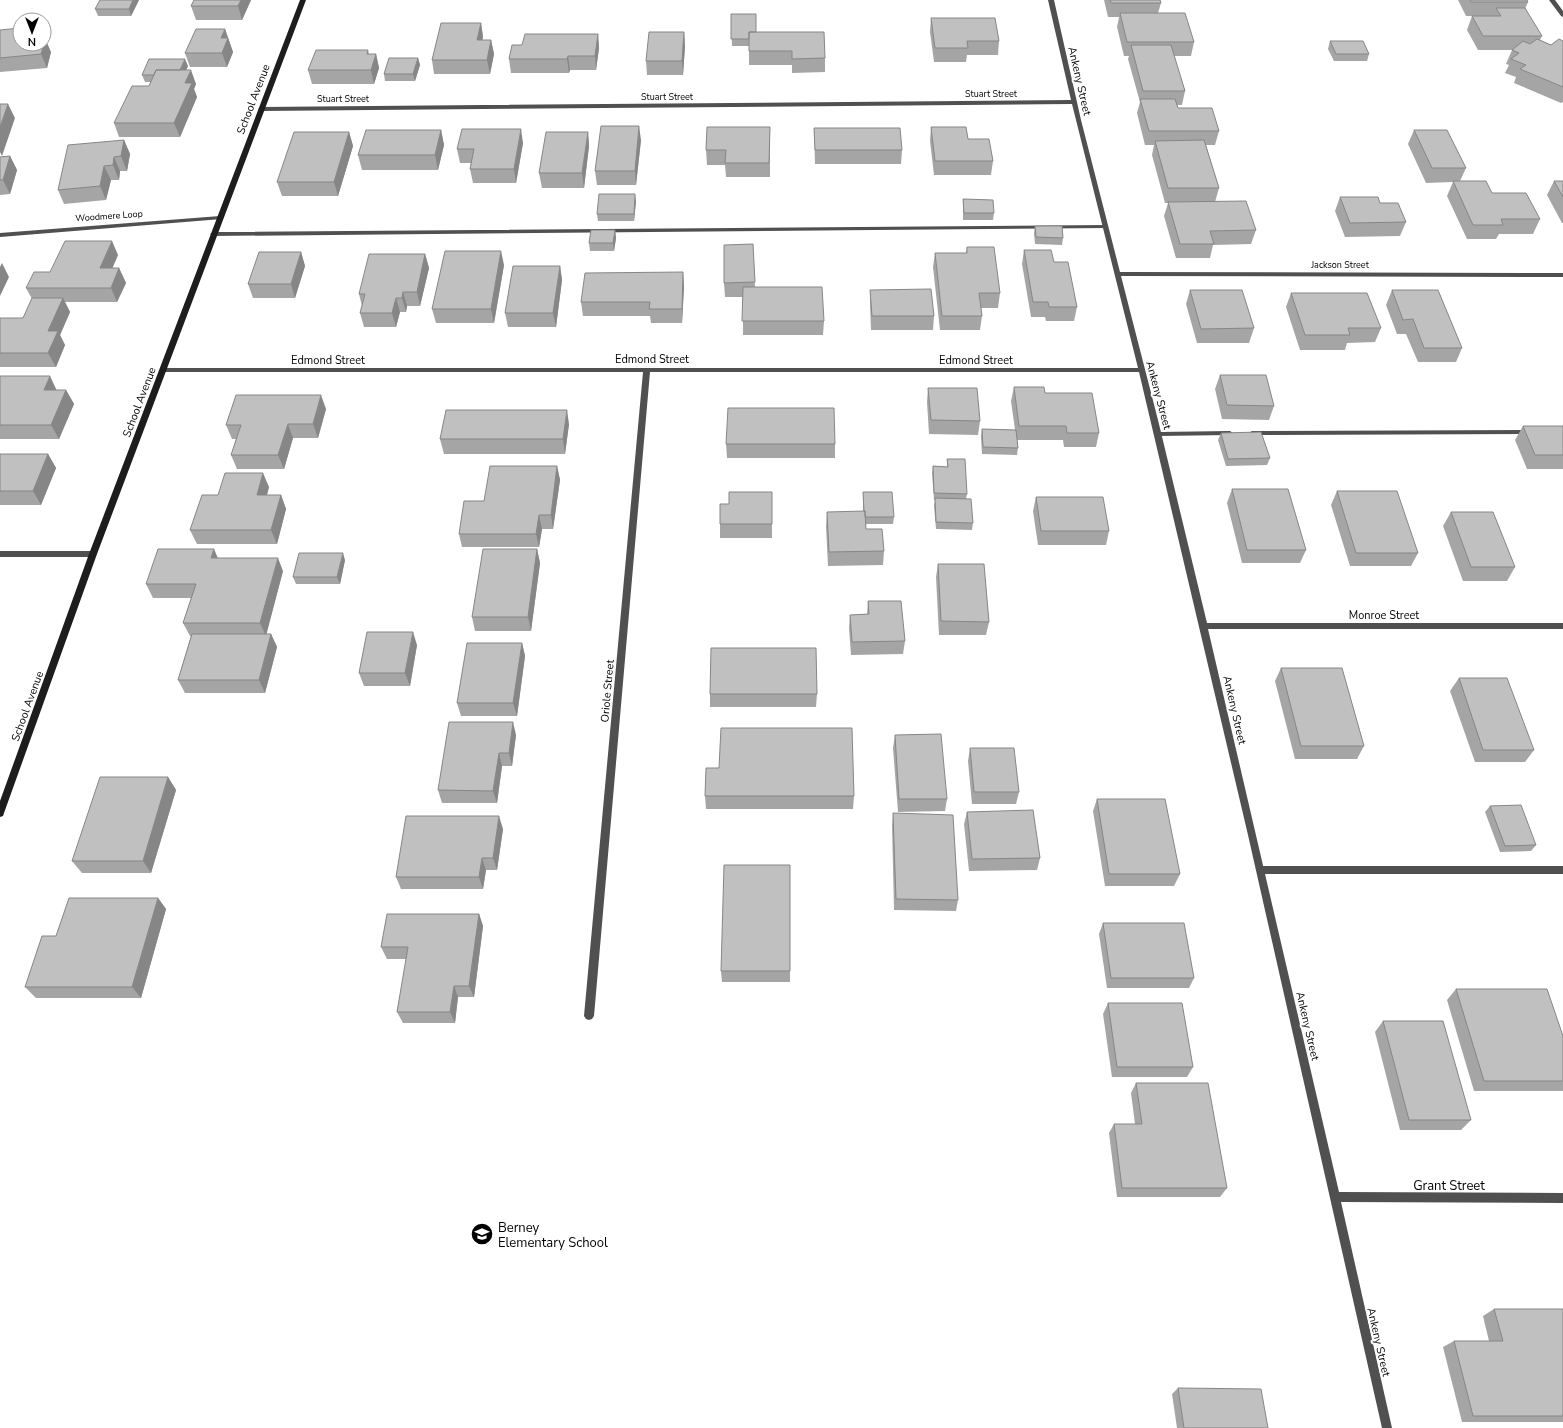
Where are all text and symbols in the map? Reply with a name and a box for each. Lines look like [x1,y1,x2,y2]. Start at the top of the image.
north arrow [12,12,52,52]
text: N [28,34,36,49]
street label: Ankeny Street [1064,45,1095,117]
street label: School Avenue [233,62,274,136]
street label: Stuart Street [965,88,1018,100]
street label: Stuart Street [641,91,694,103]
street label: Stuart Street [317,93,370,105]
street label: Woodmere Loop [75,208,143,224]
street label: Jackson Street [1310,259,1370,271]
street label: Edmond Street [615,352,689,367]
street label: Edmond Street [291,353,365,368]
street label: Edmond Street [939,353,1013,368]
street label: Ankeny Street [1142,359,1175,431]
street label: School Avenue [119,365,160,439]
street label: Monroe Street [1349,608,1419,623]
street label: Oriole Street [597,659,618,723]
street label: School Avenue [8,669,47,743]
street label: Ankeny Street [1219,674,1250,746]
street label: Ankeny Street [1292,990,1323,1062]
street label: Grant Street [1413,1177,1485,1195]
place label: Berney Elementary School [498,1219,608,1252]
school or university icon: Berney Elementary School [469,1221,495,1247]
street label: Ankeny Street [1363,1306,1394,1378]

